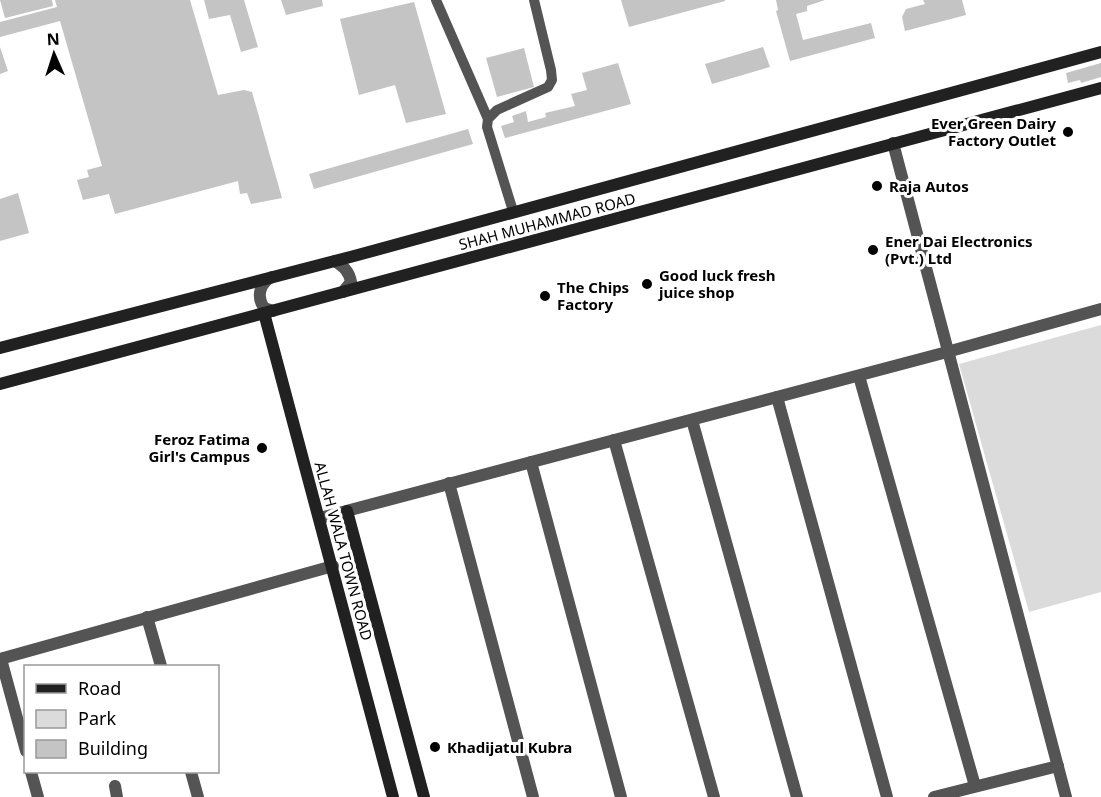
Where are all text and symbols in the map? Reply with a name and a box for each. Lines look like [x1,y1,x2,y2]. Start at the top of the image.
north arrow [24,24,84,84]
text: N [46,28,60,50]
place label: Ever Green Dairy Factory Outlet [931,113,1056,150]
marker: Ever Green Dairy Factory Outlet [1061,125,1075,139]
place label: Raja Autos [889,176,969,196]
marker: Raja Autos [870,179,884,193]
street label: SHAH MUHAMMAD ROAD [456,188,638,254]
place label: Ener Dai Electronics (Pvt.) Ltd [885,231,1032,268]
marker: Ener Dai Electronics (Pvt.) Ltd [866,243,880,257]
place label: Good luck fresh juice shop [658,265,776,302]
place label: The Chips Factory [557,277,629,314]
marker: Good luck fresh juice shop [640,277,654,291]
marker: The Chips Factory [538,289,552,303]
place label: Feroz Fatima Girl's Campus [149,429,250,466]
marker: Feroz Fatima Girl's Campus [255,441,269,455]
street label: ALLAH WALA TOWN ROAD [310,459,378,643]
legend [24,665,219,773]
text: Road [78,676,121,700]
text: Park [78,706,116,730]
text: Building [78,736,148,760]
place label: Khadijatul Kubra [447,737,572,757]
marker: Khadijatul Kubra [428,740,442,754]

